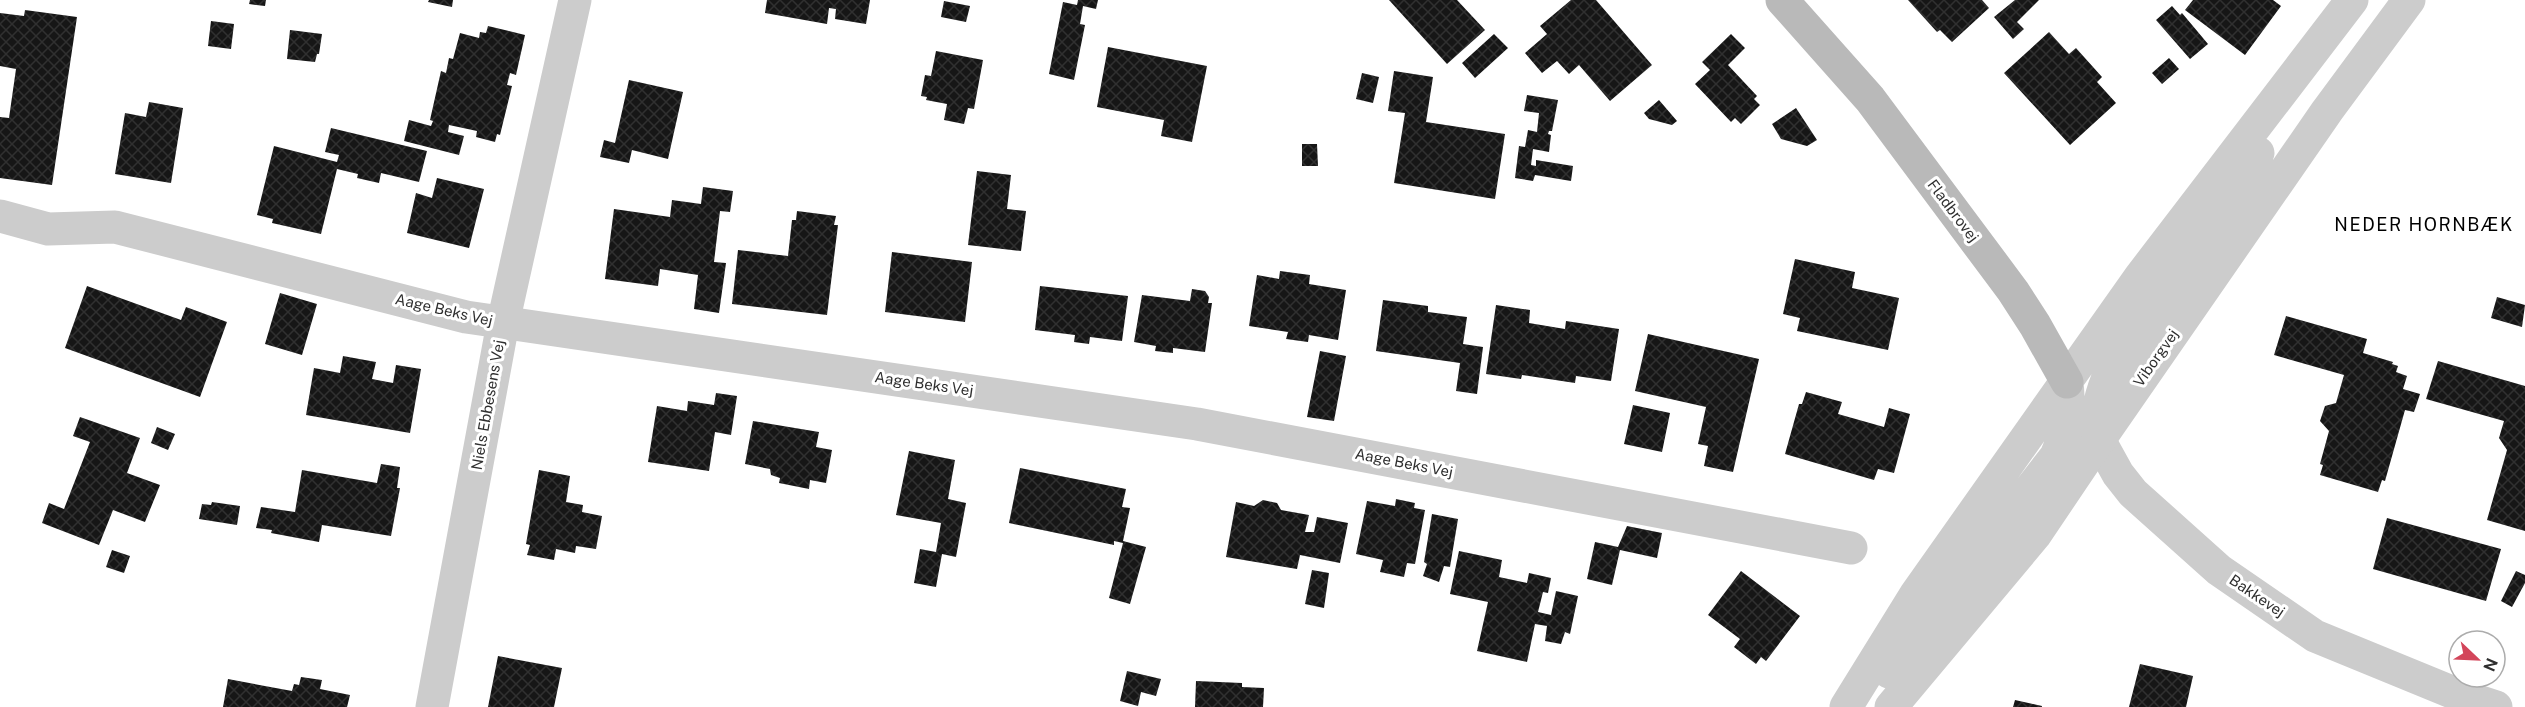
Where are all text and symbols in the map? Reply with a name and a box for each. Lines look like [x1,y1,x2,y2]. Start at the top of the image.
street label: Fladbrovej [1924,176,1982,245]
district label: NEDER HORNBÆK [2334,214,2514,235]
street label: Aage Beks Vej [394,290,495,329]
street label: Viborgvej [2130,326,2182,390]
street label: Niels Ebbesens Vej [468,339,507,471]
street label: Aage Beks Vej [874,368,975,399]
street label: Aage Beks Vej [1354,445,1455,480]
street label: Bakkevej [2226,571,2288,620]
north arrow [2447,629,2507,689]
text: N [2479,655,2502,674]

